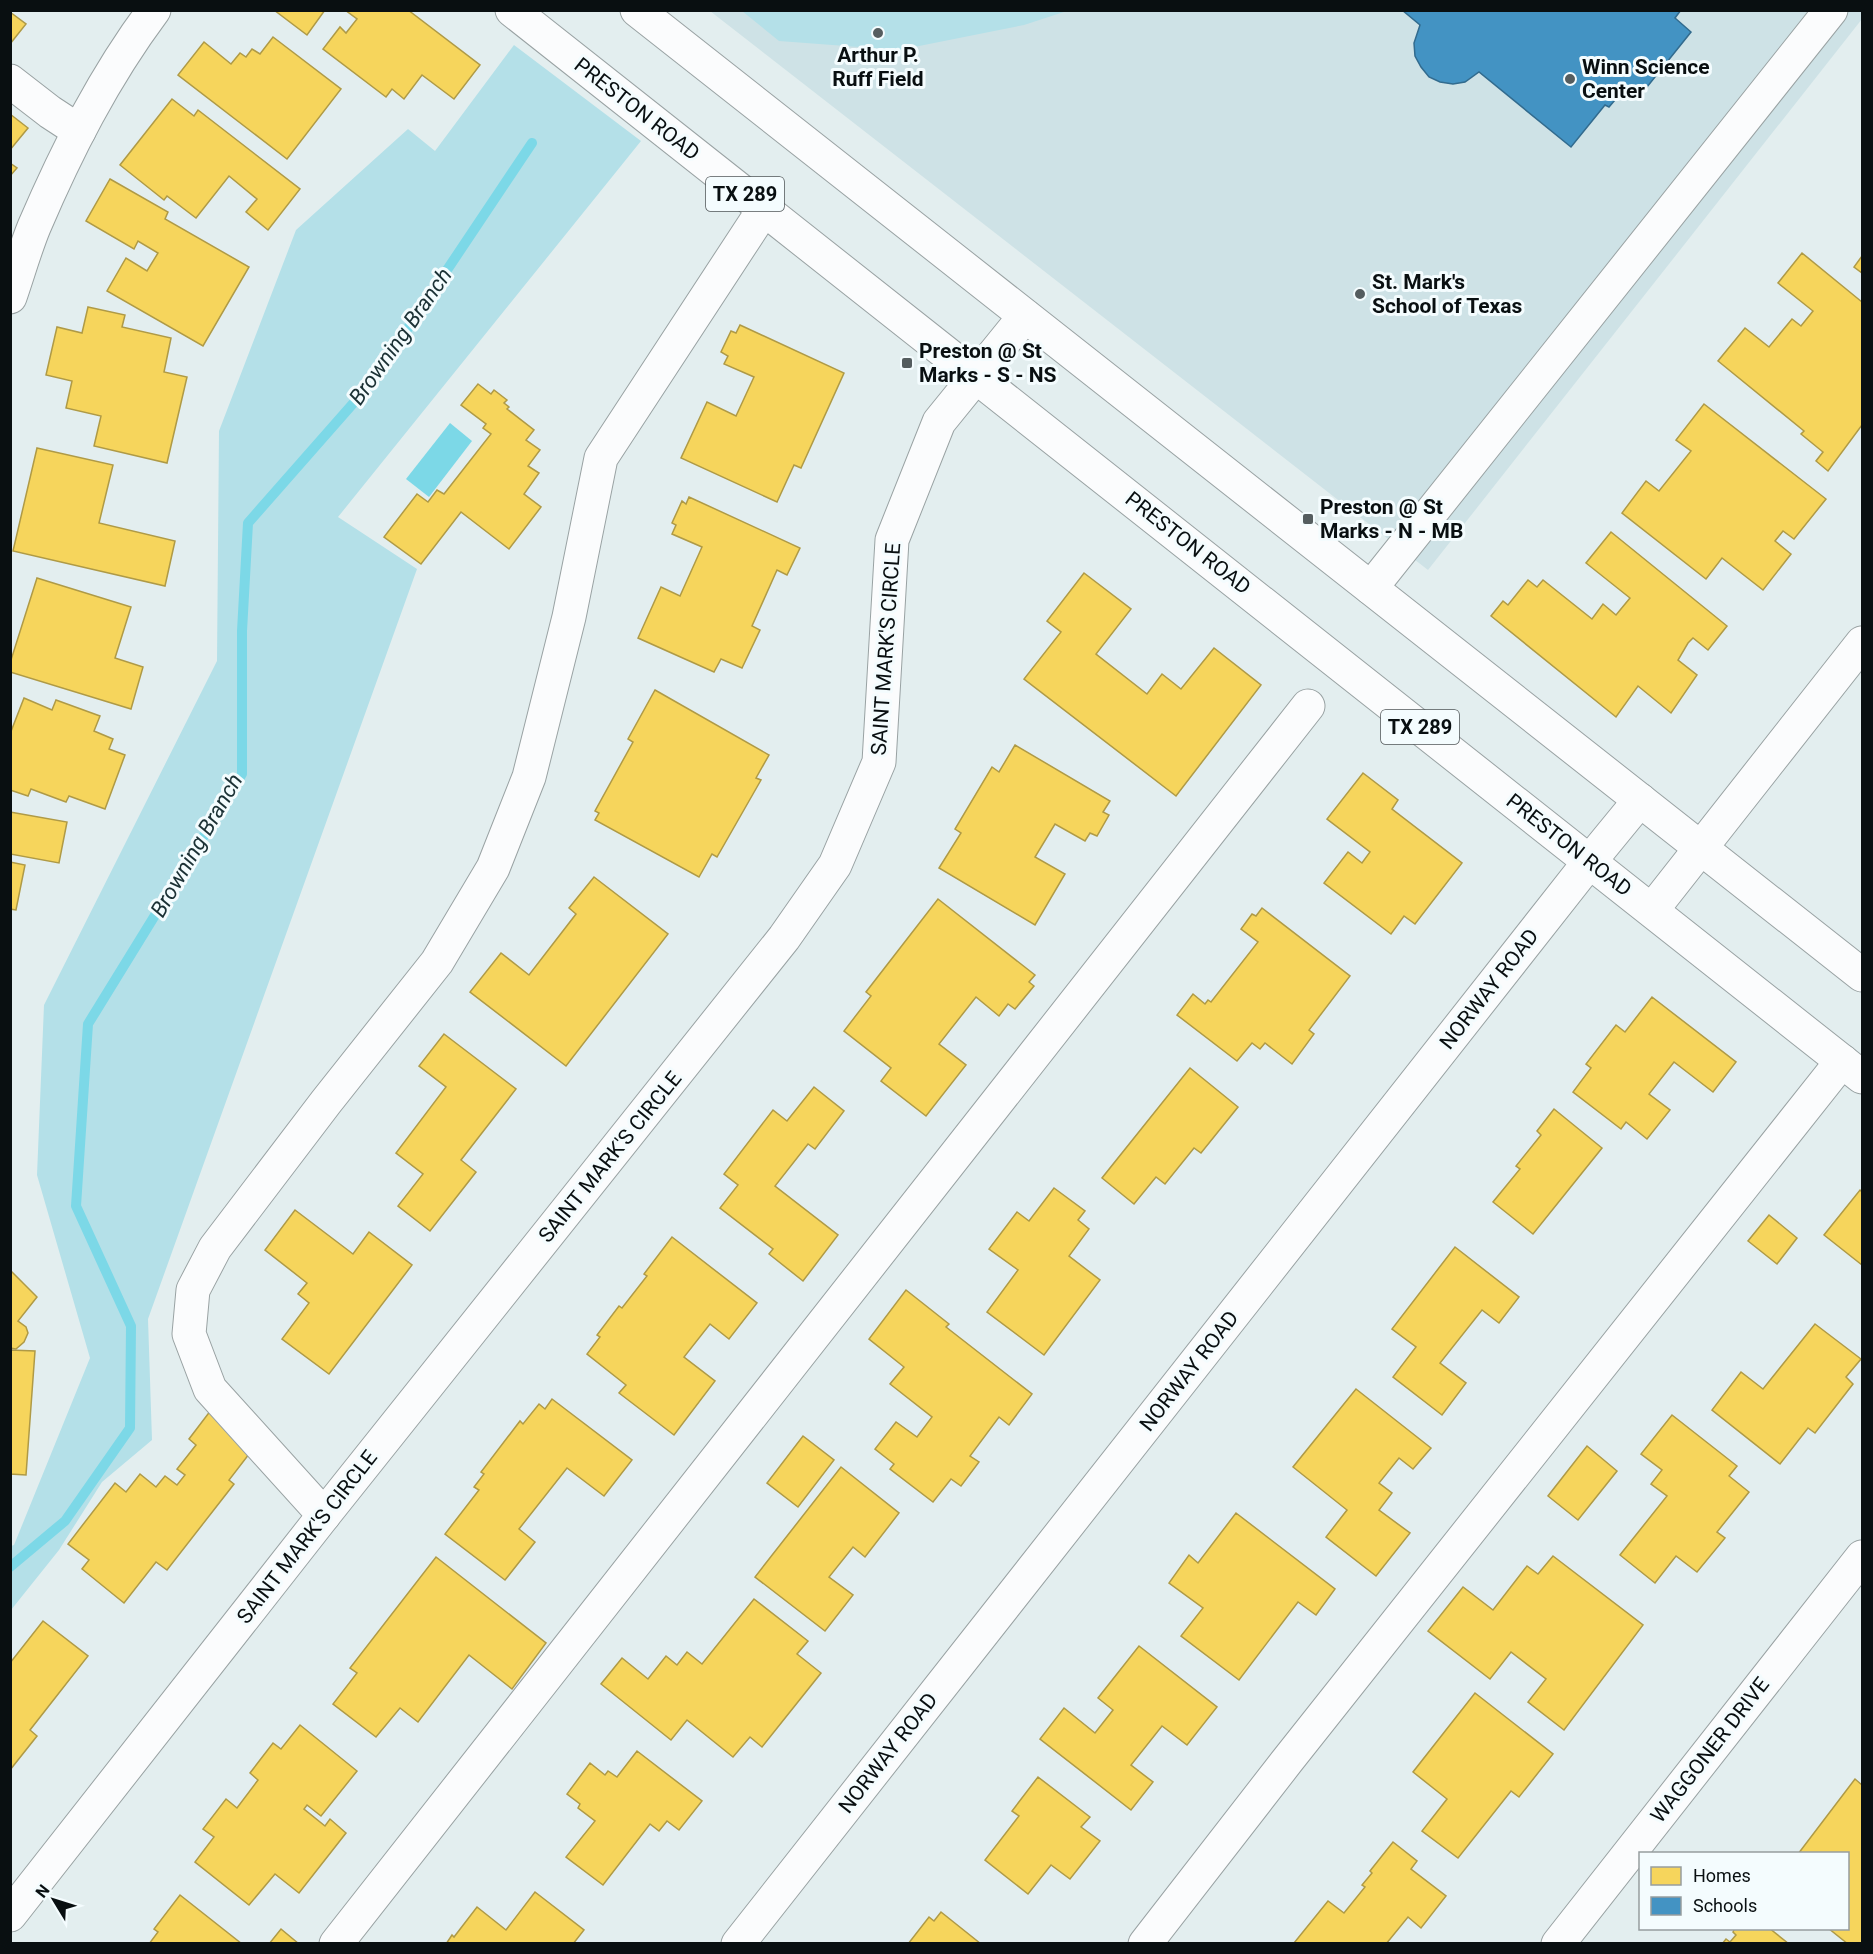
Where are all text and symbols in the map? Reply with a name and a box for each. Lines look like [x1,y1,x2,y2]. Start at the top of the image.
marker: Arthur P. Ruff Field [871,26,885,40]
place label: Arthur P. Ruff Field [832,43,924,91]
street label: PRESTON ROAD [570,53,704,165]
place label: Winn Science Center [1582,55,1710,103]
marker: Winn Science Center [1563,72,1577,86]
road number: TX 289 [706,177,784,211]
water label: Browning Branch [344,263,457,409]
place label: St. Mark's School of Texas [1372,270,1522,318]
marker: St. Mark's School of Texas [1353,287,1367,301]
place label: Preston @ St Marks - S - NS [919,339,1056,387]
marker: Preston @ St Marks - S - NS [900,356,914,370]
street label: PRESTON ROAD [1121,487,1255,599]
place label: Preston @ St Marks - N - MB [1320,495,1463,543]
marker: Preston @ St Marks - N - MB [1301,512,1315,526]
street label: SAINT MARK'S CIRCLE [867,542,905,756]
road number: TX 289 [1381,710,1459,744]
water label: Browning Branch [145,769,248,921]
street label: PRESTON ROAD [1502,789,1636,901]
street label: NORWAY ROAD [1435,924,1543,1054]
street label: SAINT MARK'S CIRCLE [534,1067,686,1247]
street label: NORWAY ROAD [1135,1306,1243,1436]
street label: SAINT MARK'S CIRCLE [232,1446,382,1628]
street label: WAGGONER DRIVE [1646,1673,1774,1827]
street label: NORWAY ROAD [834,1688,942,1818]
legend [1639,1852,1849,1930]
text: Homes [1693,1865,1751,1886]
north arrow [24,1870,84,1930]
text: N [32,1881,54,1901]
text: Schools [1693,1895,1757,1916]

